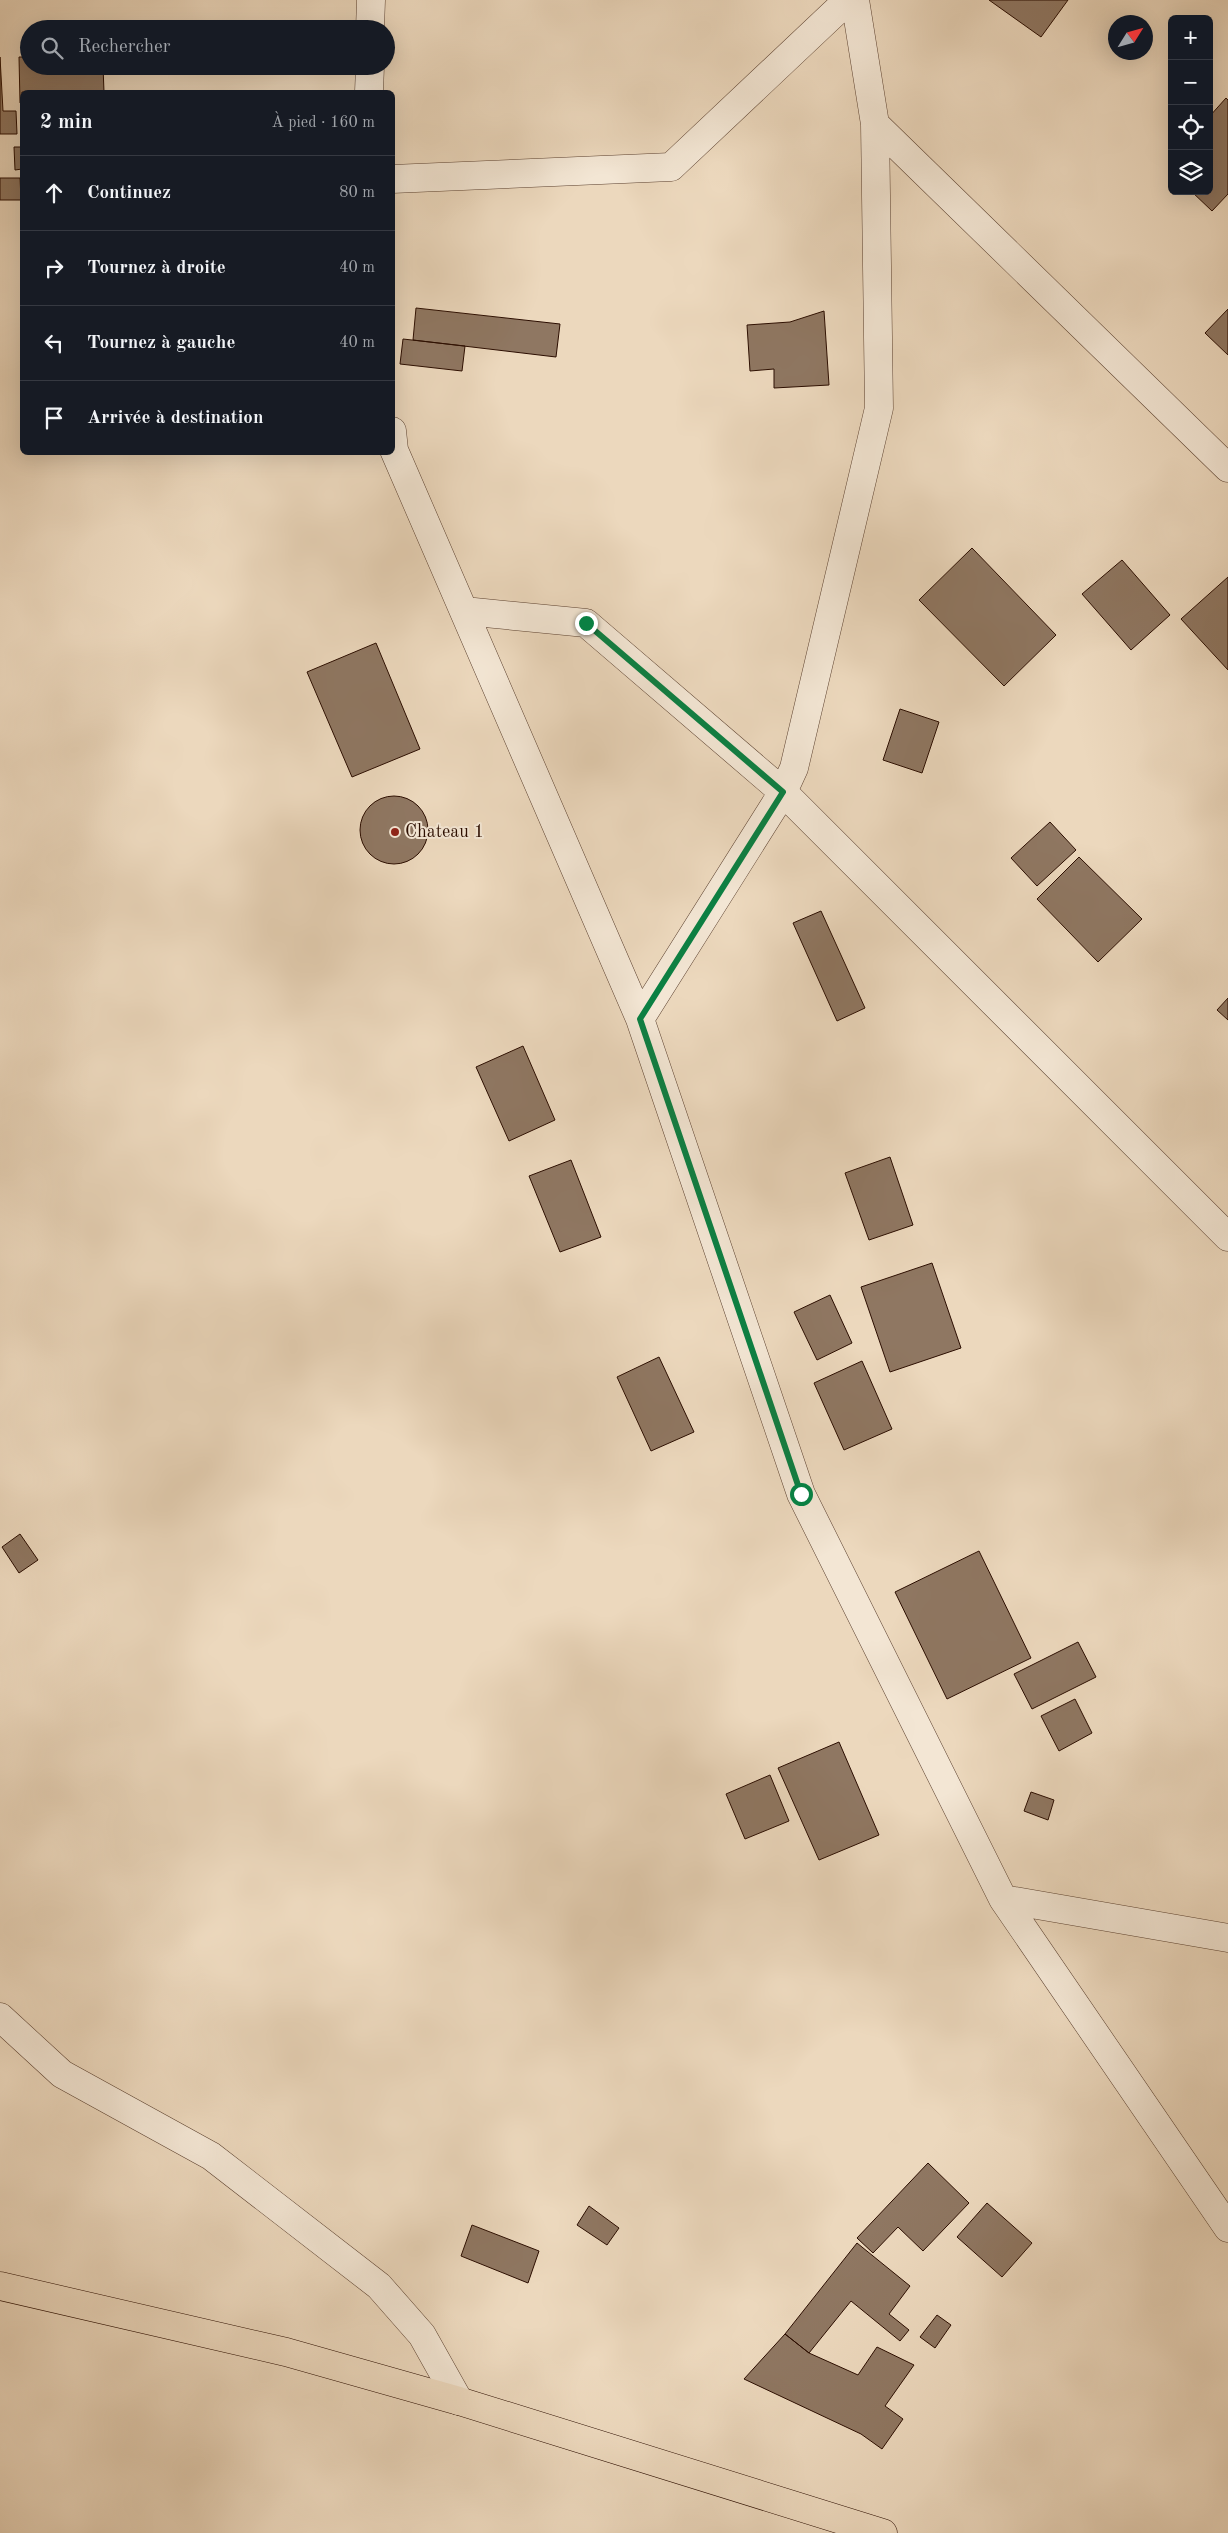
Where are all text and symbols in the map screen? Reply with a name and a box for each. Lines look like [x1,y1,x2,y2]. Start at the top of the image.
north arrow [1108,15,1153,60]
map controls [1168,15,1213,195]
button: + [1168,15,1213,60]
search box [20,20,395,75]
icon: search [38,34,66,62]
text: Rechercher [78,38,171,57]
button: − [1168,60,1213,105]
button: locate [1168,105,1213,150]
text: 2 min [40,112,93,133]
text: À pied · 160 m [272,115,375,131]
button: layers [1168,150,1213,195]
icon: ahead [40,179,68,207]
text: Continuez [87,184,171,203]
text: 80 m [339,185,375,201]
icon: right [40,254,68,282]
text: Tournez à droite [87,259,226,278]
text: 40 m [339,260,375,276]
icon: left [40,329,68,357]
text: Tournez à gauche [87,334,235,353]
text: 40 m [339,335,375,351]
icon: arrive [40,404,68,432]
text: Arrivée à destination [87,409,263,428]
route end [575,612,598,635]
place label: Chateau 1 [405,823,484,841]
marker: Chateau 1 [389,826,401,838]
route start [790,1483,813,1506]

